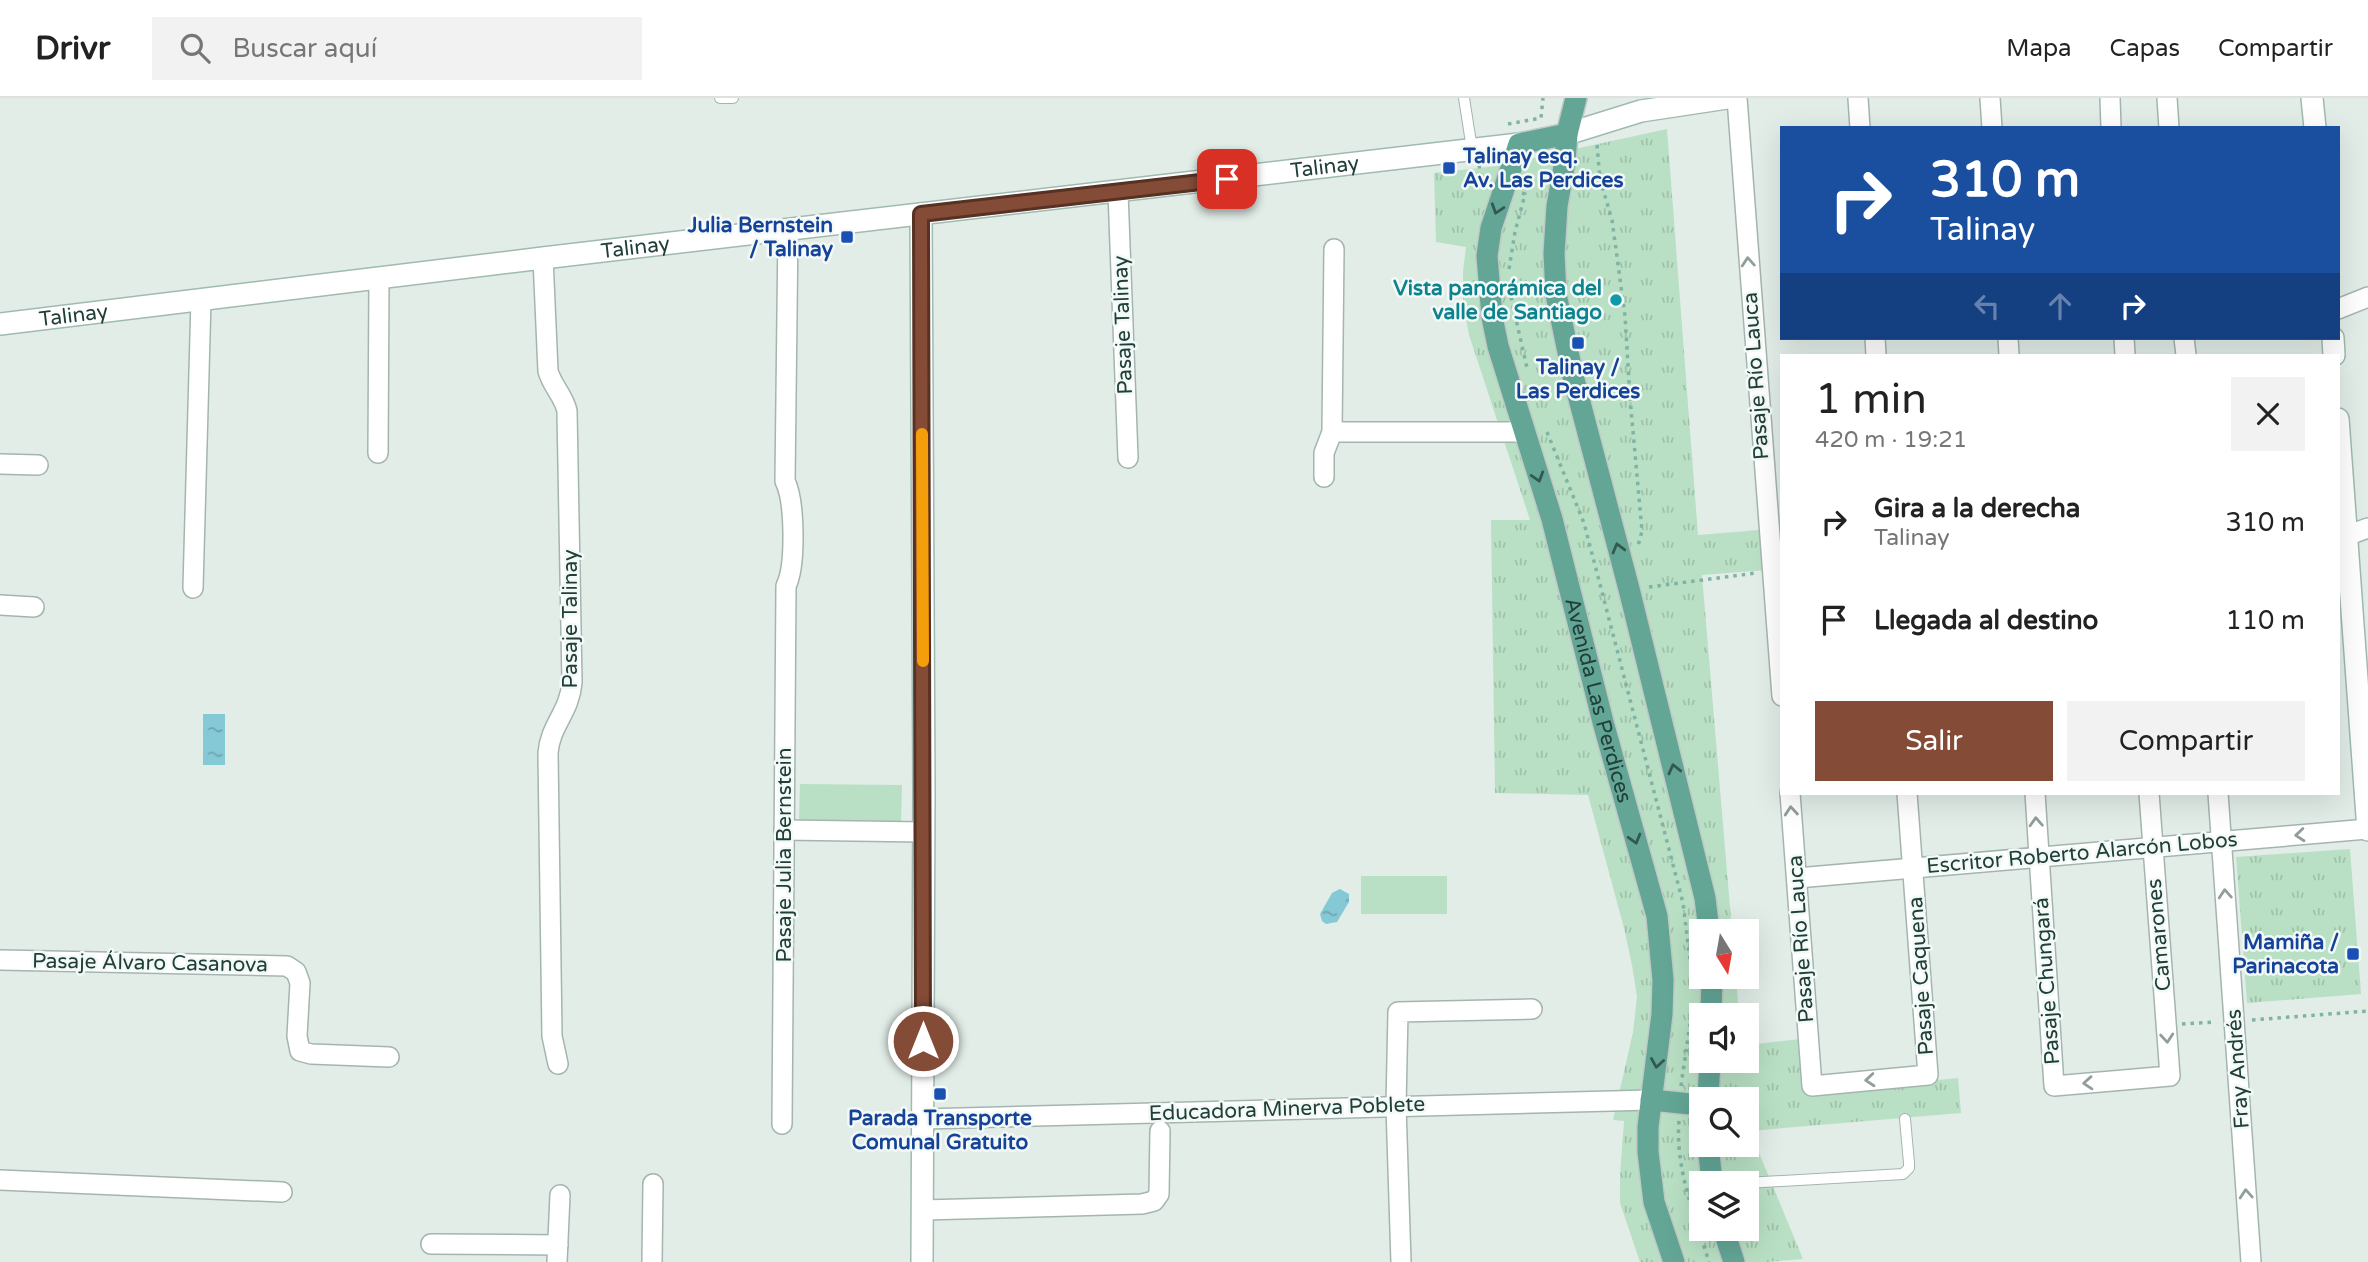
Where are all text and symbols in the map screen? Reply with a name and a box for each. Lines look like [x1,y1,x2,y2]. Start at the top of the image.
search box [152,17,642,80]
text: Drivr [35,29,110,68]
icon: search [176,29,214,67]
text: Buscar aquí [232,33,377,64]
text: Mapa [2006,34,2072,63]
text: Capas [2110,34,2180,63]
text: Compartir [2218,34,2333,63]
place label: Talinay esq. Av. Las Perdices [1462,144,1624,193]
pin [1197,149,1257,209]
street label: Talinay [1289,150,1360,183]
text: 310 m [1930,151,2080,210]
icon: right [1815,154,1906,245]
icon: arrive [1208,160,1246,198]
marker: Talinay esq. Av. Las Perdices [1441,160,1457,176]
one-way arrow [1491,202,1505,214]
text: Talinay [1930,211,2035,249]
place label: Julia Bernstein / Talinay [687,213,834,262]
marker: Julia Bernstein / Talinay [839,229,855,245]
street label: Talinay [600,231,671,264]
street label: Pasaje Talinay [1108,255,1138,395]
one-way arrow [1741,256,1756,267]
place label: Vista panorámica del valle de Santiago [1393,276,1602,325]
icon: left [1968,287,2006,325]
icon: ahead [2041,287,2079,325]
icon: right [2114,287,2152,325]
street label: Pasaje Río Lauca [1738,291,1774,461]
marker: Vista panorámica del valle de Santiago [1608,292,1624,308]
street label: Talinay [38,298,109,332]
marker: Talinay / Las Perdices [1570,335,1586,351]
place label: Talinay / Las Perdices [1516,355,1640,404]
text: 1 min [1815,374,1927,425]
button: close [2231,377,2305,451]
text: 420 m · 19:21 [1815,426,1967,454]
one-way arrow [1530,471,1545,483]
text: Gira a la derecha [1874,493,2080,524]
icon: right [1815,503,1853,541]
text: 310 m [2225,507,2305,538]
text: Talinay [1874,524,1950,552]
one-way arrow [1612,542,1627,554]
street label: Pasaje Talinay [558,550,583,688]
street label: Avenida Las Perdices [1560,595,1637,806]
icon: arrive [1815,601,1853,639]
text: Llegada al destino [1874,605,2098,636]
text: 110 m [2225,605,2305,636]
button: Salir [1815,701,2053,781]
button: Compartir [2067,701,2305,781]
street label: Pasaje Julia Bernstein [772,747,797,963]
one-way arrow [1668,763,1682,775]
one-way arrow [1784,805,1799,816]
one-way arrow [2029,816,2044,827]
street label: Escritor Roberto Alarcón Lobos [1925,827,2239,879]
one-way arrow [2294,827,2305,842]
one-way arrow [1627,833,1641,845]
street label: Pasaje Río Lauca [1783,854,1819,1024]
street label: Camarones [2142,878,2176,992]
one-way arrow [2218,888,2233,899]
street label: Pasaje Caquena [1903,896,1939,1056]
street label: Pasaje Chungará [2029,896,2065,1066]
north arrow [1689,919,1759,989]
map controls [1689,919,1759,1241]
place label: Mamiña / Parinacota [2232,930,2339,979]
marker: Mamiña / Parinacota [2345,946,2361,962]
street label: Pasaje Álvaro Casanova [32,948,268,978]
button: sound [1689,1003,1759,1073]
position arrow [886,1004,960,1078]
street label: Fray Andrés [2221,1008,2255,1130]
one-way arrow [2159,1033,2174,1044]
one-way arrow [1650,1057,1665,1068]
one-way arrow [1864,1072,1875,1087]
one-way arrow [2082,1075,2093,1090]
marker: Parada Transporte Comunal Gratuito [932,1086,948,1102]
button: search [1689,1087,1759,1157]
street label: Educadora Minerva Poblete [1148,1092,1426,1126]
place label: Parada Transporte Comunal Gratuito [848,1106,1032,1155]
button: layers [1689,1171,1759,1241]
one-way arrow [2239,1188,2254,1199]

